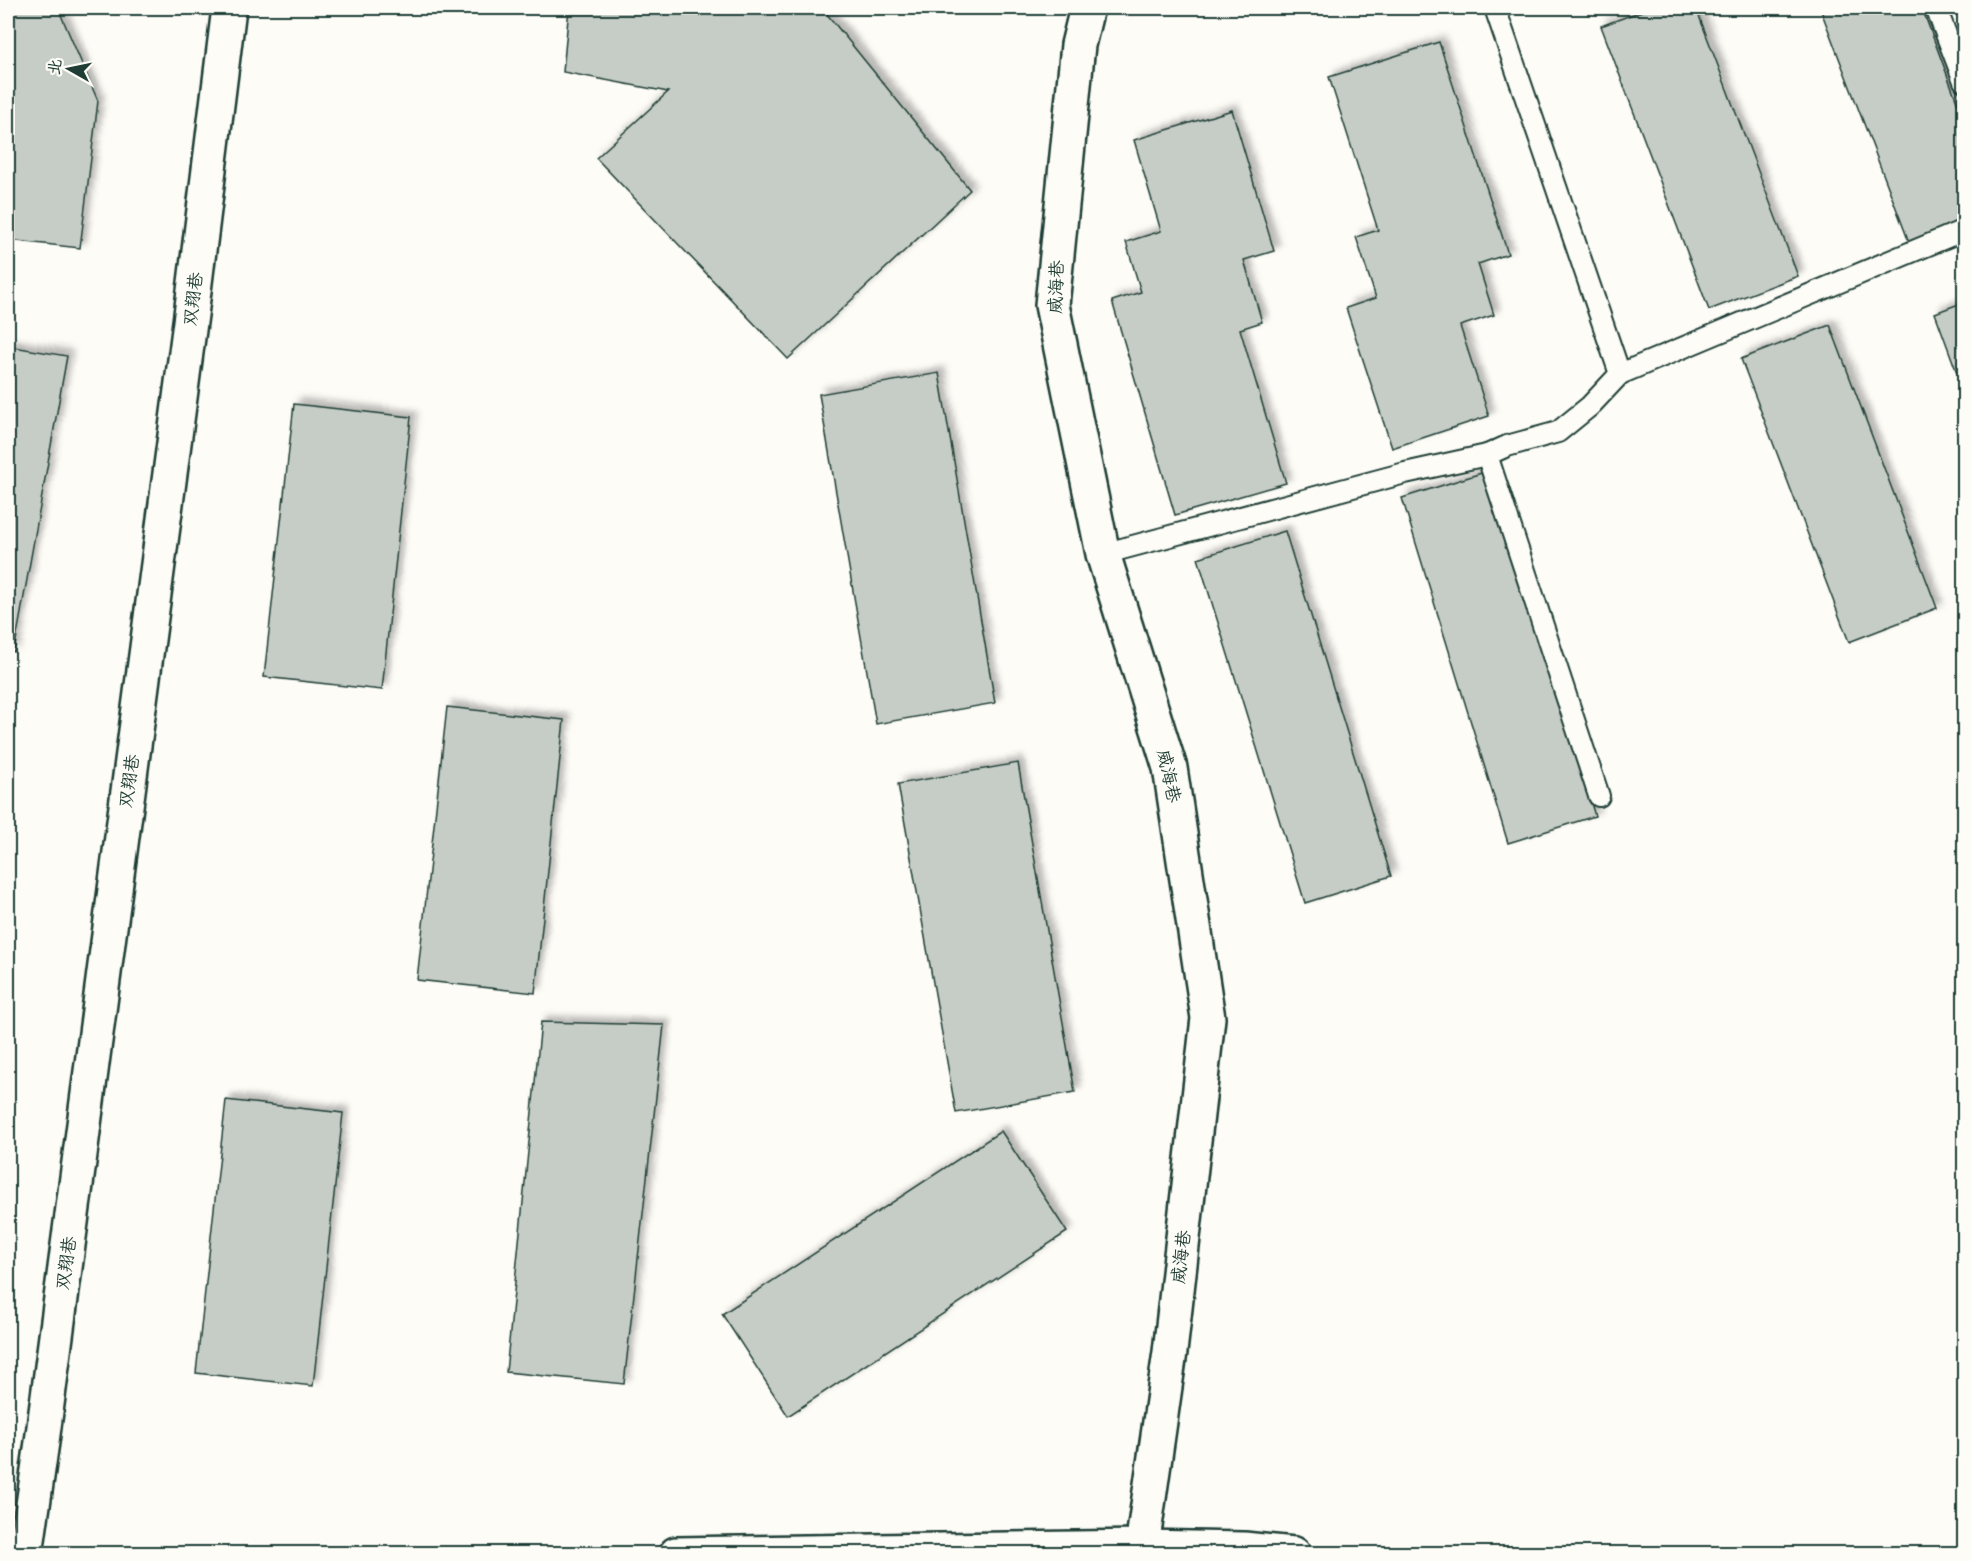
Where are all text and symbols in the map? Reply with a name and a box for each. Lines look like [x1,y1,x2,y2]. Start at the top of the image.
north arrow [39,39,99,99]
text: 北 [44,57,65,76]
street label: 威海巷 [1044,260,1068,314]
street label: 双翔巷 [179,271,207,327]
street label: 威海巷 [1153,747,1185,805]
street label: 双翔巷 [114,753,144,809]
street label: 威海巷 [1167,1229,1195,1285]
street label: 双翔巷 [51,1235,81,1291]

